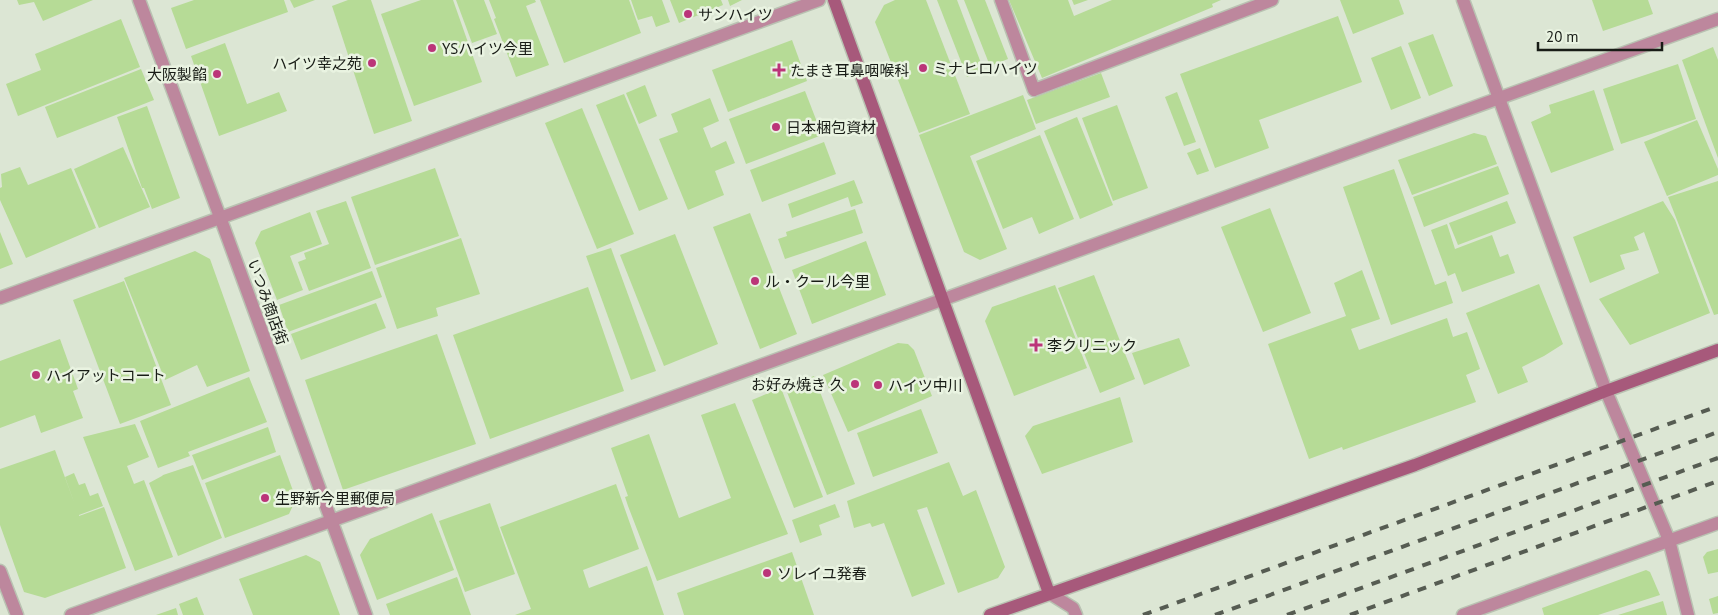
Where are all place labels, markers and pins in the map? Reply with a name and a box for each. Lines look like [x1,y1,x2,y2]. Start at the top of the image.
place label: サンハイツ [698,5,773,24]
marker: サンハイツ [682,8,694,20]
place label: YSハイツ今里 [442,39,533,58]
marker: YSハイツ今里 [426,42,438,54]
place label: ハイツ幸之苑 [272,54,362,73]
marker: ハイツ幸之苑 [366,57,378,69]
place label: ミナヒロハイツ [933,59,1038,78]
place label: たまき耳鼻咽喉科 [790,61,910,80]
marker: ミナヒロハイツ [917,62,929,74]
marker: たまき耳鼻咽喉科 [772,63,786,77]
place label: 大阪製餡 [147,65,207,84]
marker: 大阪製餡 [211,68,223,80]
place label: 日本梱包資材 [786,118,876,137]
marker: 日本梱包資材 [770,121,782,133]
place label: ル・クール今里 [765,272,870,291]
marker: ル・クール今里 [749,275,761,287]
place label: 李クリニック [1047,336,1137,355]
marker: 李クリニック [1029,338,1043,352]
place label: ハイアットコート [46,366,166,385]
marker: ハイアットコート [30,369,42,381]
place label: お好み焼き 久 [751,375,845,394]
place label: ハイツ中川 [888,376,963,395]
marker: お好み焼き 久 [849,378,861,390]
marker: ハイツ中川 [872,379,884,391]
place label: 生野新今里郵便局 [275,489,395,508]
marker: 生野新今里郵便局 [259,492,271,504]
place label: ソレイユ発春 [777,564,867,583]
marker: ソレイユ発春 [761,567,773,579]

